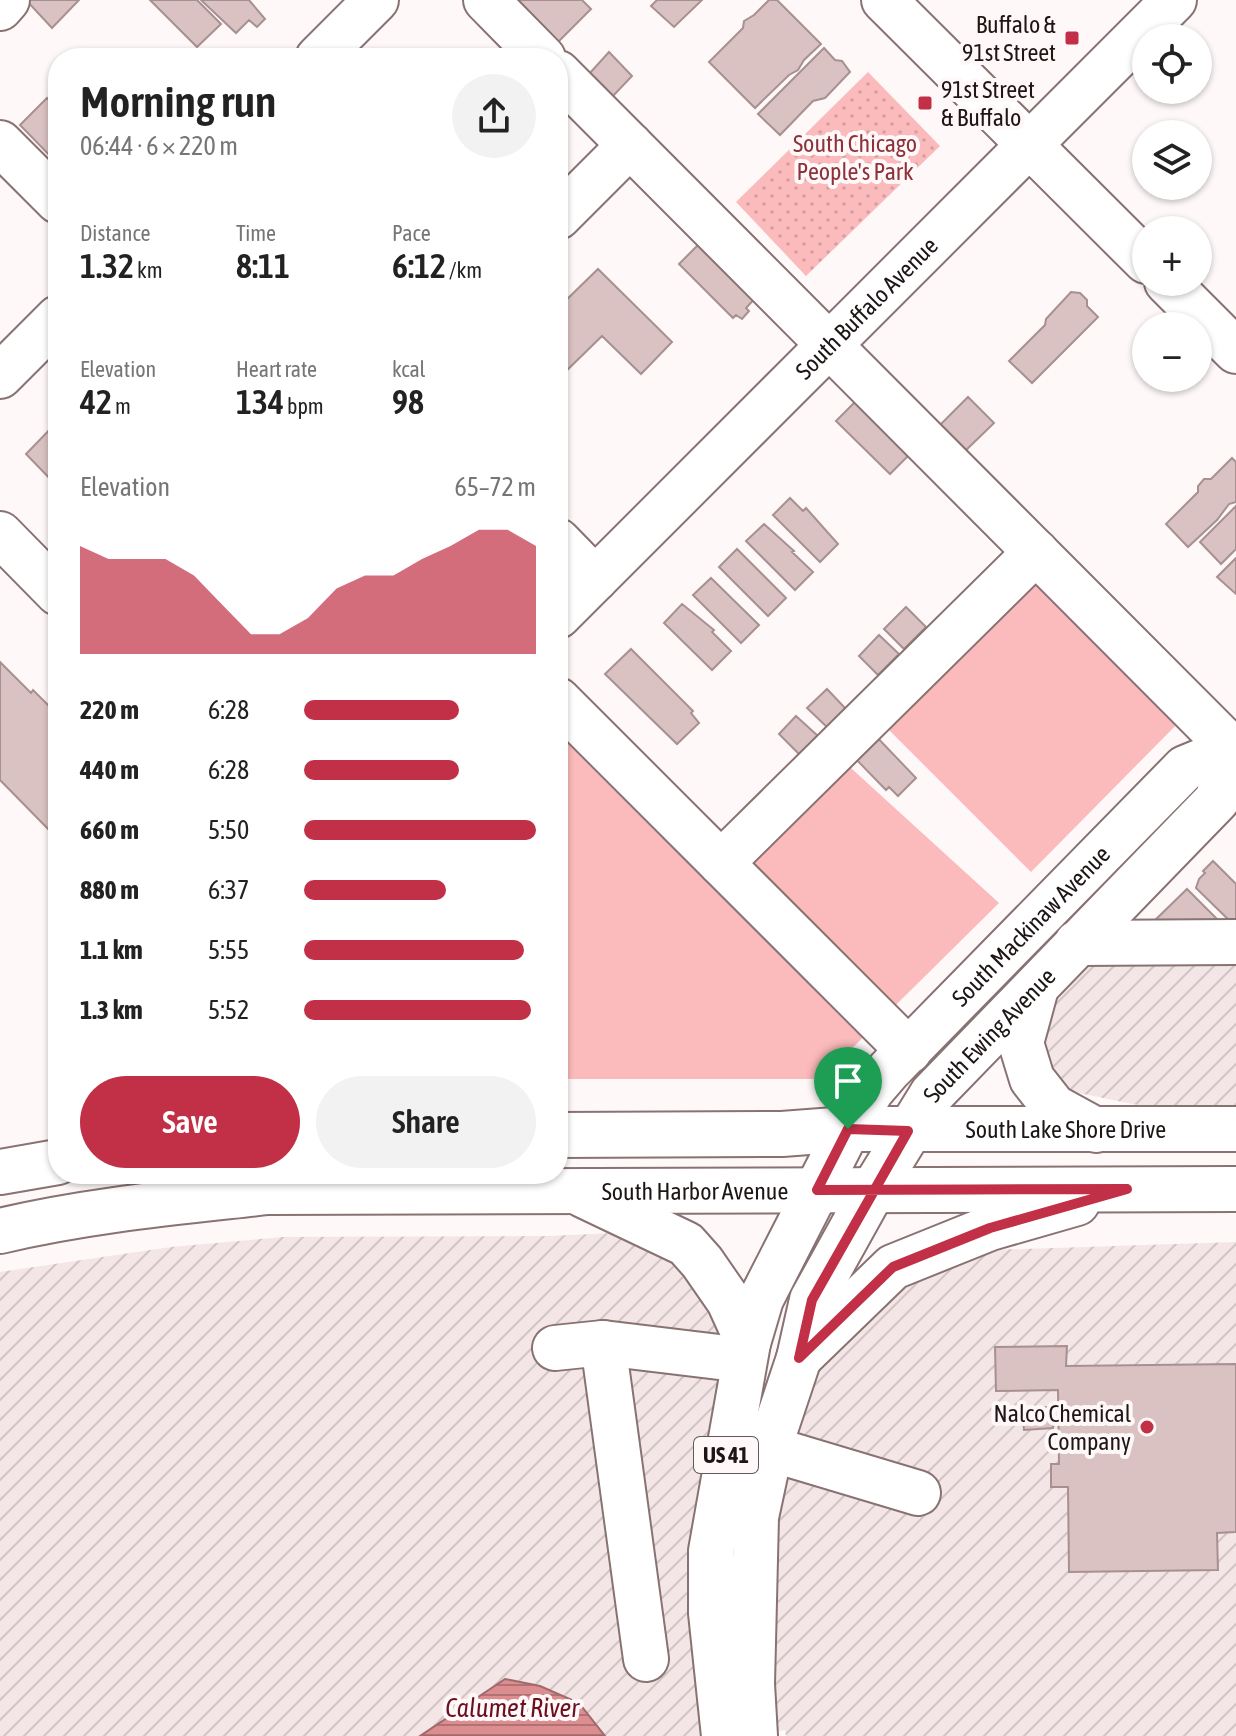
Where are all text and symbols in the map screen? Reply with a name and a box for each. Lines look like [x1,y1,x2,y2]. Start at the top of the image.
place label: Buffalo & 91st Street [962,11,1057,66]
map controls [1132,24,1212,392]
button: locate [1132,24,1212,104]
marker: Buffalo & 91st Street [1063,29,1081,47]
button: share [452,74,536,158]
text: Morning run [80,76,276,126]
place label: 91st Street & Buffalo [941,76,1035,131]
marker: 91st Street & Buffalo [916,94,934,112]
button: layers [1132,120,1212,200]
park label: South Chicago People's Park [793,130,917,185]
text: 06:44 · 6 × 220 m [80,131,238,161]
button: + [1132,216,1212,296]
text: Distance [80,220,151,246]
text: Time [236,220,276,246]
text: Pace [392,220,431,246]
street label: South Buffalo Avenue [790,231,943,384]
text: 1.32 [80,246,134,285]
text: 8:11 [236,246,290,285]
text: 6:12 [392,246,446,285]
text: km [134,257,163,283]
text: /km [446,257,482,283]
button: − [1132,312,1212,392]
text: Elevation [80,356,156,382]
text: Heart rate [236,356,317,382]
text: kcal [392,356,425,382]
text: 42 [80,382,112,421]
text: 134 [236,382,284,421]
text: 98 [392,382,424,421]
text: m [112,393,131,419]
text: bpm [284,393,324,419]
text: Elevation [80,472,170,502]
text: 65–72 m [454,472,536,502]
text: 220 m [80,695,139,725]
text: 6:28 [208,695,249,725]
text: 440 m [80,755,139,785]
text: 6:28 [208,755,249,785]
text: 660 m [80,815,139,845]
text: 5:50 [208,815,249,845]
street label: South Mackinaw Avenue [946,840,1115,1011]
text: 880 m [80,875,139,905]
text: 6:37 [208,875,249,905]
text: 1.1 km [80,935,143,965]
text: 5:55 [208,935,249,965]
street label: South Ewing Avenue [917,962,1060,1106]
text: 1.3 km [80,995,143,1025]
text: 5:52 [208,995,249,1025]
pin [814,1047,882,1129]
icon: arrive [826,1059,870,1103]
button: Save [80,1076,300,1168]
button: Share [316,1076,536,1168]
street label: South Lake Shore Drive [966,1116,1166,1143]
street label: South Harbor Avenue [602,1177,788,1204]
place label: Nalco Chemical Company [994,1400,1132,1455]
marker: Nalco Chemical Company [1138,1418,1156,1436]
road number: US 41 [694,1437,758,1473]
water label: Calumet River [445,1693,580,1723]

